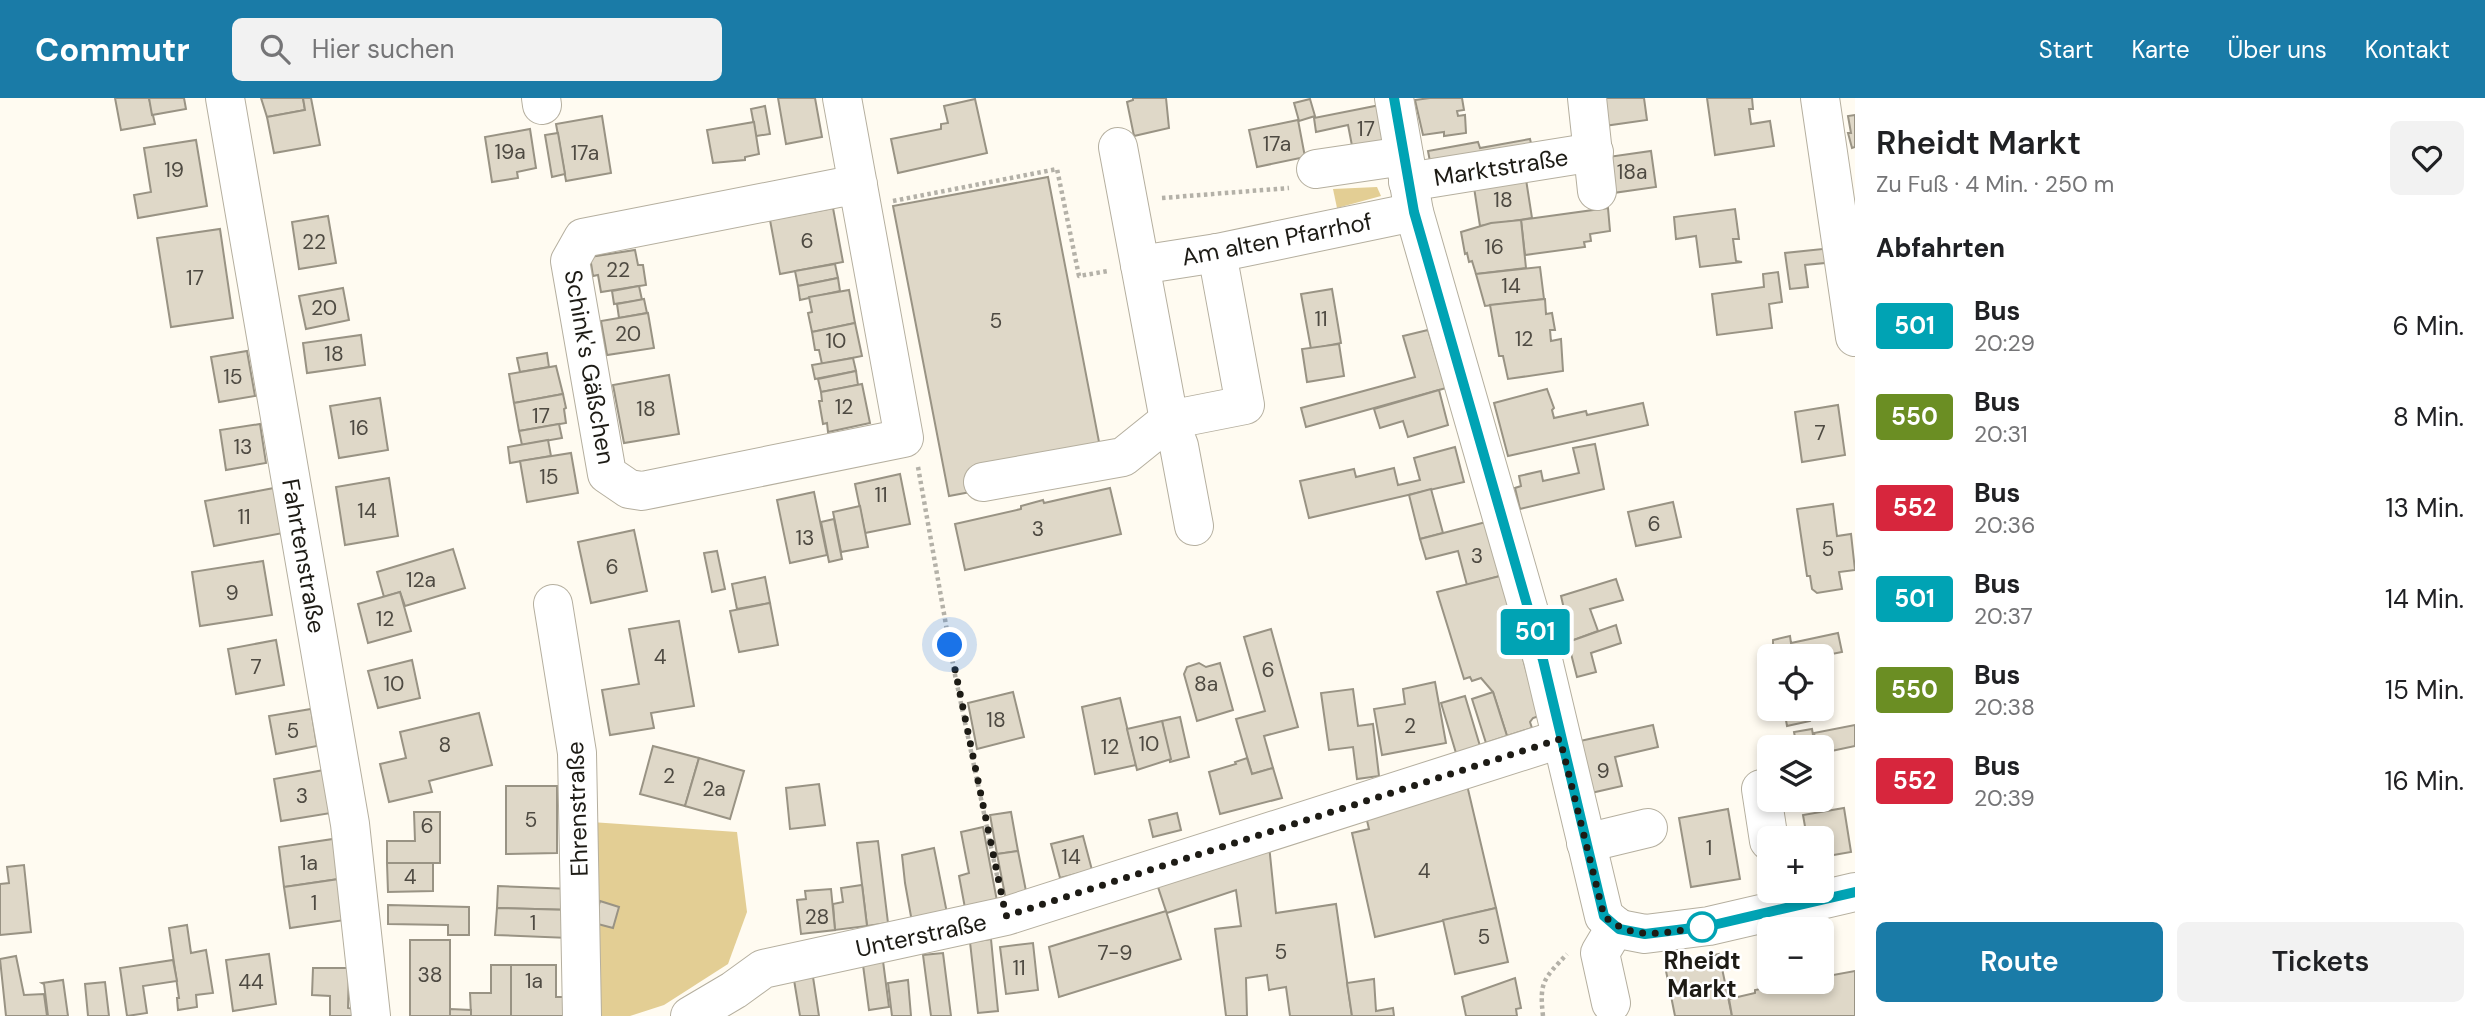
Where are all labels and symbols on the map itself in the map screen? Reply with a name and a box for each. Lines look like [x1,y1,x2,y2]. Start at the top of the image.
house number: 17 [1357,115,1375,143]
house number: 17a [1263,130,1291,158]
house number: 19a [494,138,526,166]
house number: 17a [571,139,599,167]
street label: Marktstraße [1432,141,1570,193]
house number: 19 [164,156,184,184]
house number: 18a [1617,158,1647,186]
house number: 18 [1493,186,1513,214]
street label: Am alten Pfarrhof [1179,205,1375,273]
house number: 6 [800,227,814,255]
house number: 22 [302,228,326,256]
house number: 16 [1484,233,1504,261]
house number: 22 [606,256,630,284]
house number: 17 [186,264,204,292]
street label: Schink's Gäßchen [558,267,622,467]
house number: 14 [1501,272,1521,300]
house number: 20 [311,294,337,322]
house number: 11 [1314,305,1328,333]
house number: 5 [990,307,1002,335]
house number: 20 [615,320,641,348]
house number: 12 [1515,325,1533,353]
house number: 10 [826,327,846,355]
house number: 18 [324,340,344,368]
house number: 15 [223,363,243,391]
house number: 12 [835,393,853,421]
house number: 18 [636,395,656,423]
house number: 17 [532,402,550,430]
house number: 16 [349,414,369,442]
house number: 7 [1814,419,1826,447]
house number: 13 [234,433,252,461]
house number: 15 [539,463,559,491]
street label: Fahrtenstraße [275,476,333,636]
house number: 11 [874,481,888,509]
house number: 14 [357,497,377,525]
house number: 11 [237,503,251,531]
house number: 6 [1647,510,1661,538]
house number: 3 [1032,515,1044,543]
house number: 13 [796,524,814,552]
house number: 5 [1822,535,1834,563]
house number: 3 [1471,542,1483,570]
house number: 6 [605,553,619,581]
house number: 12a [406,566,436,594]
house number: 9 [225,579,239,607]
house number: 12 [376,605,394,633]
line badge: 501 [1495,609,1575,655]
your location [932,627,967,662]
house number: 4 [654,643,667,671]
house number: 7 [250,653,262,681]
house number: 6 [1261,656,1275,684]
house number: 10 [384,670,404,698]
house number: 8a [1194,670,1218,698]
house number: 18 [986,706,1006,734]
house number: 2 [1404,712,1416,740]
house number: 5 [287,717,299,745]
house number: 10 [1139,730,1159,758]
house number: 8 [439,731,451,759]
house number: 12 [1101,733,1119,761]
street label: Ehrenstraße [559,741,595,877]
house number: 9 [1596,757,1610,785]
house number: 2 [663,762,675,790]
house number: 2a [702,775,726,803]
house number: 3 [296,782,308,810]
house number: 5 [525,806,537,834]
house number: 6 [420,812,434,840]
house number: 1 [1706,834,1712,862]
house number: 14 [1061,843,1081,871]
house number: 1a [300,849,318,877]
house number: 4 [1418,857,1431,885]
house number: 4 [404,863,417,891]
house number: 1 [311,889,317,917]
house number: 28 [805,903,829,931]
street label: Unterstraße [853,906,989,964]
house number: 1 [530,909,536,937]
marker: Rheidt Markt [1687,912,1717,942]
house number: 5 [1478,923,1490,951]
house number: 5 [1275,938,1287,966]
house number: 7-9 [1097,939,1133,967]
place label: Rheidt Markt [1663,945,1741,1004]
house number: 11 [1012,954,1026,982]
house number: 38 [417,961,443,989]
house number: 1a [525,967,543,995]
house number: 44 [238,968,264,996]

